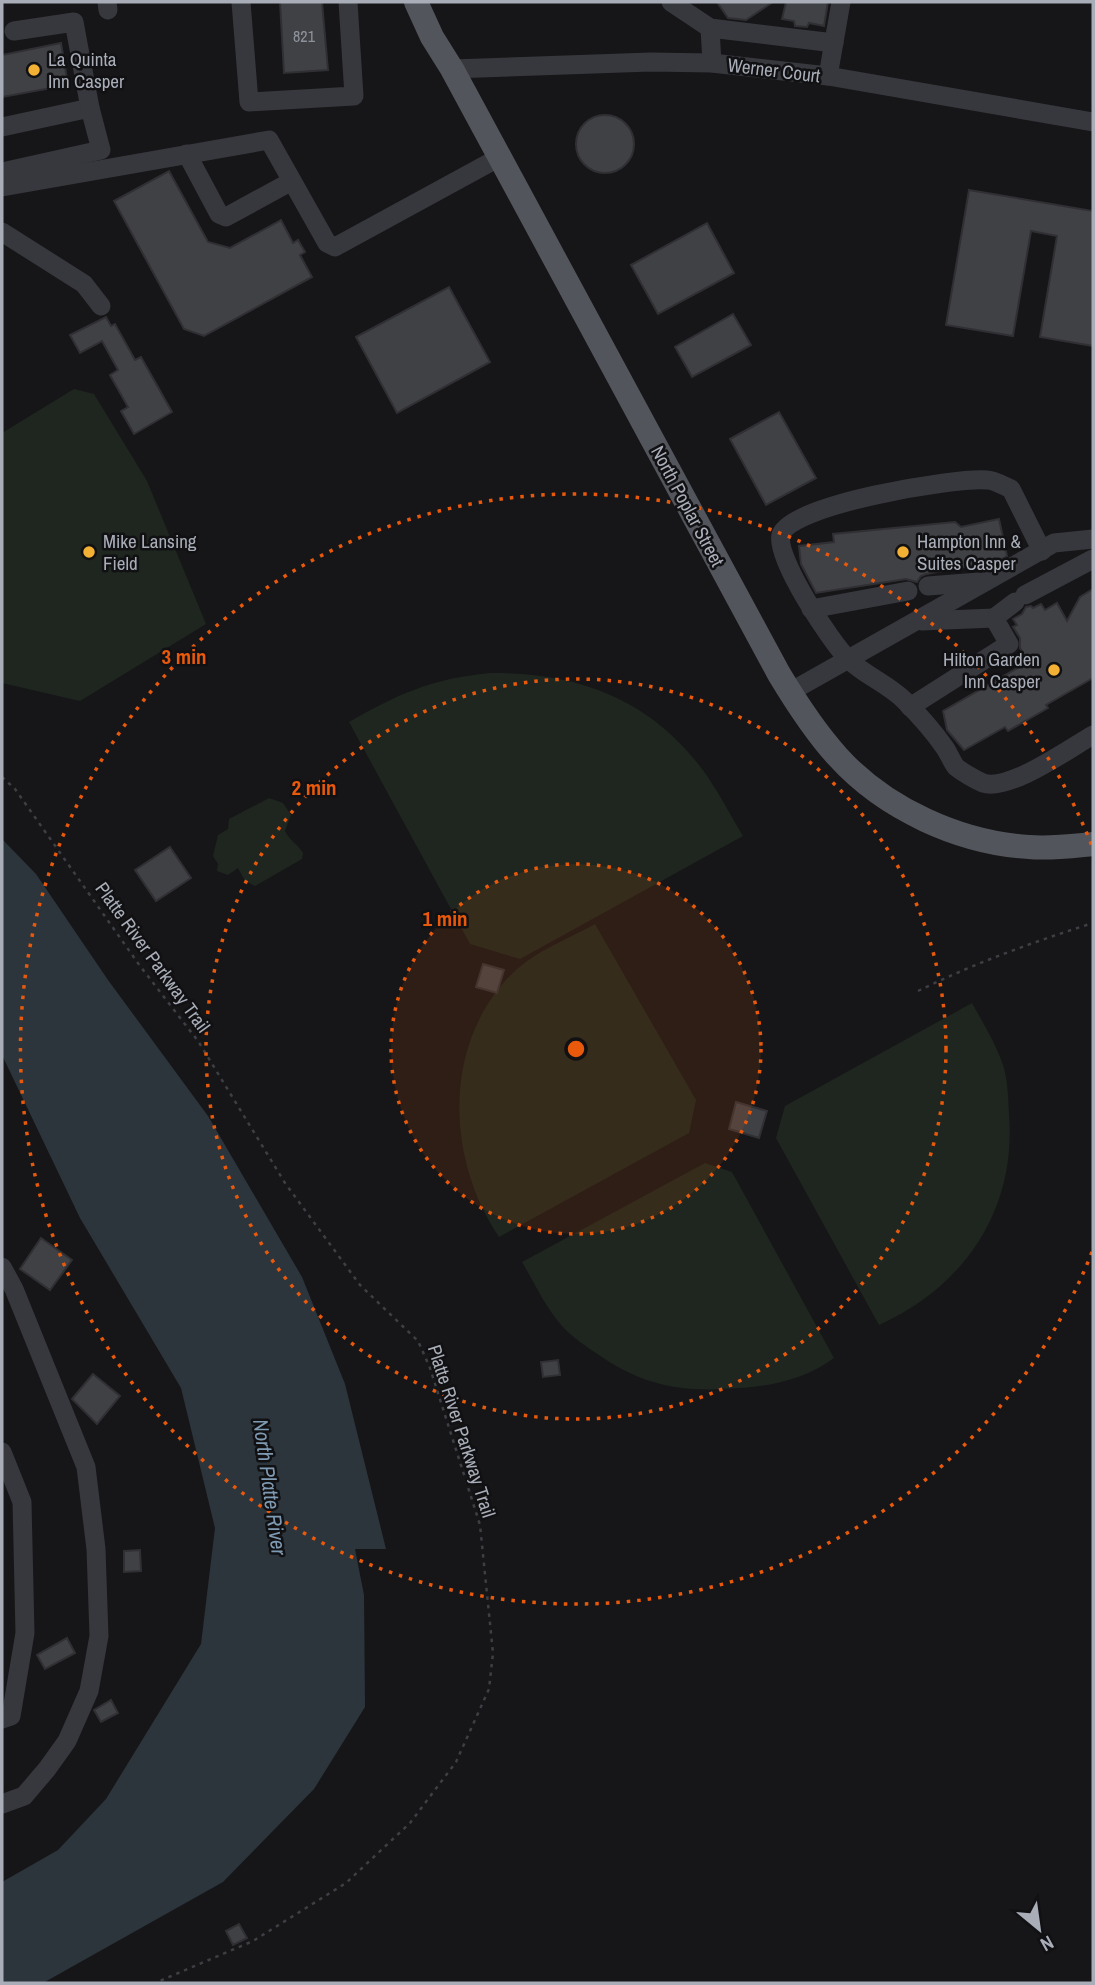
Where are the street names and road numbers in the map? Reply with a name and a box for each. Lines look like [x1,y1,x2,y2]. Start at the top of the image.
street label: Werner Court [726,51,823,89]
street label: North Poplar Street [645,441,731,572]
street label: Platte River Parkway Trail [90,876,216,1038]
street label: Platte River Parkway Trail [422,1341,502,1521]

